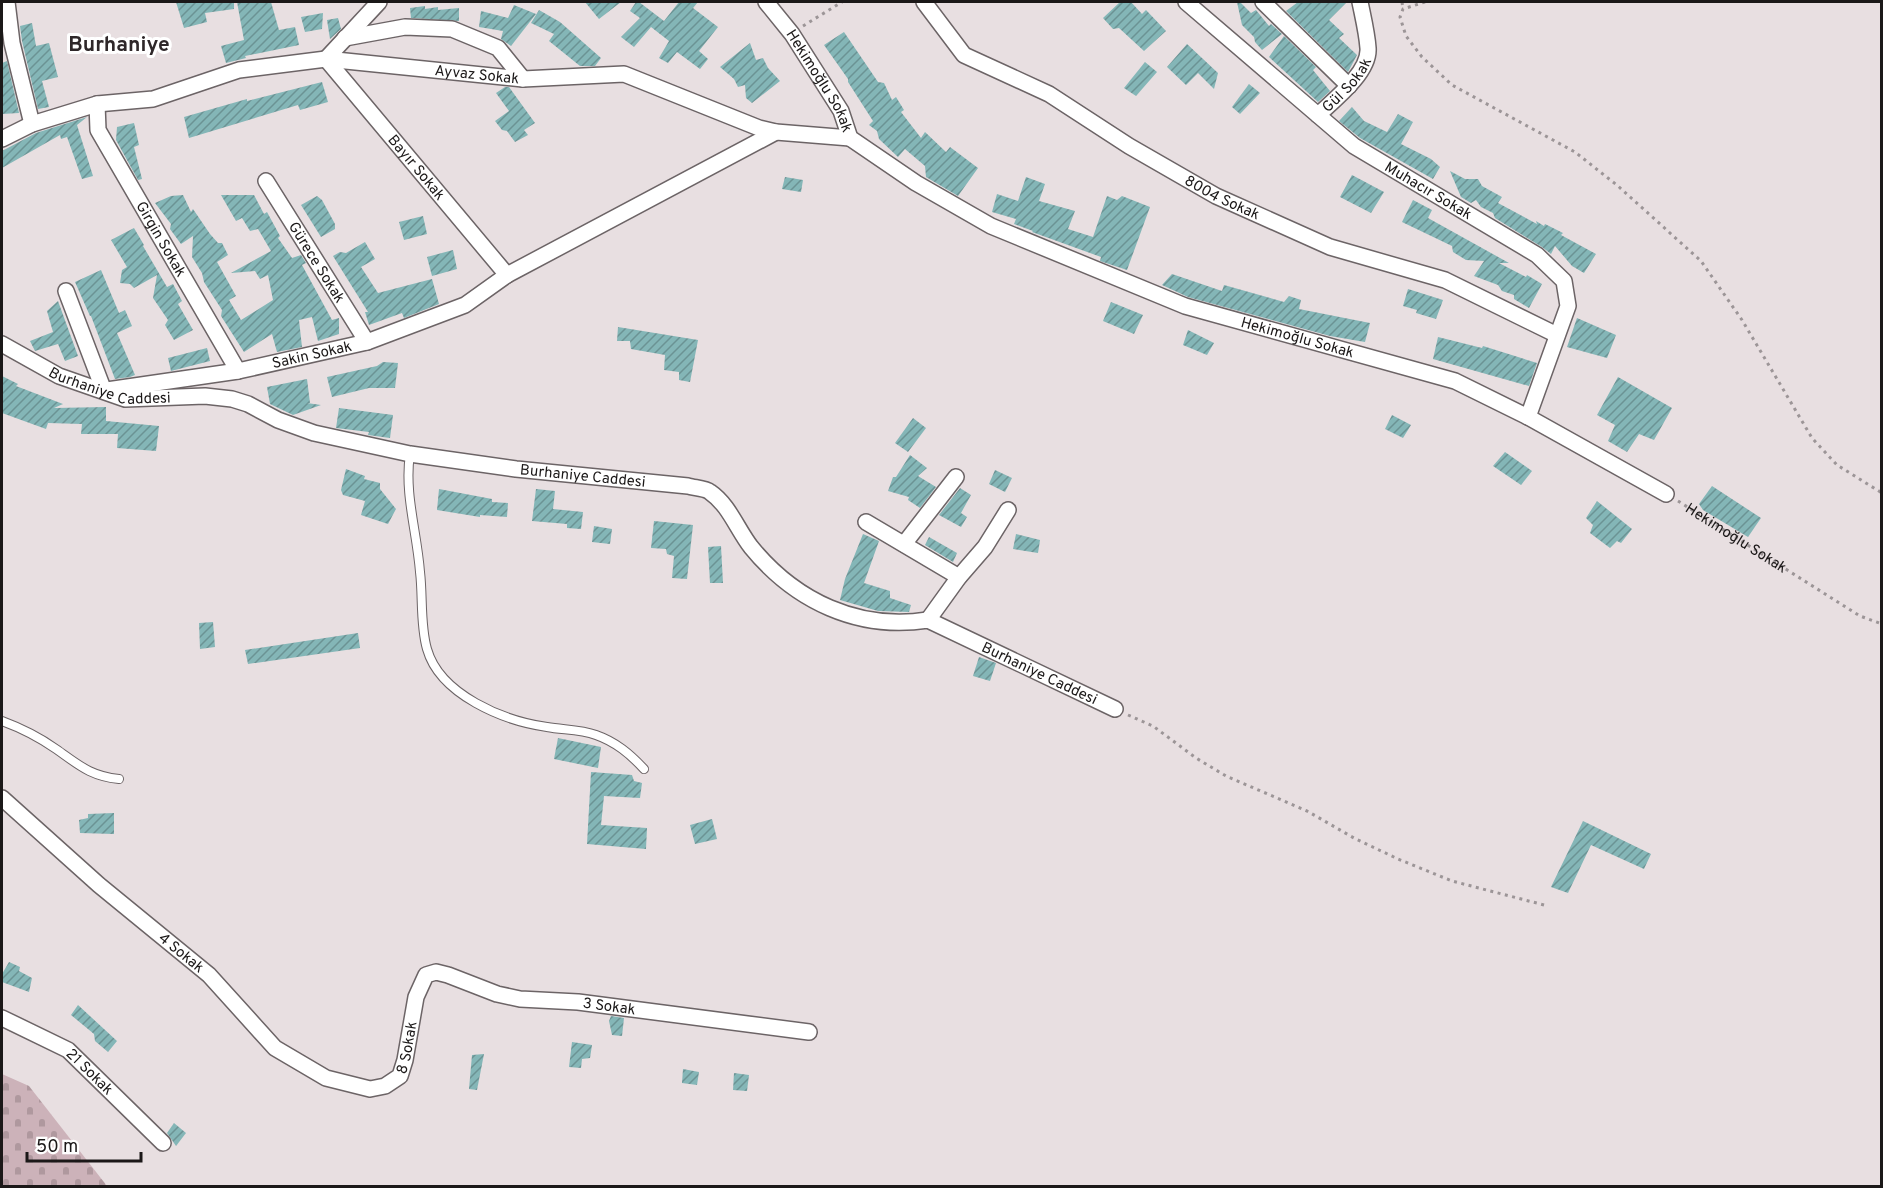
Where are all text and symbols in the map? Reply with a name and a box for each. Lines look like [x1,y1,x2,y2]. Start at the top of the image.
street label: Hekimoğlu Sokak [781,27,856,135]
district label: Burhaniye [68,32,170,59]
street label: Gül Sokak [1319,55,1377,118]
street label: Ayvaz Sokak [434,62,520,90]
street label: Bayır Sokak [383,131,448,205]
street label: Muhacır Sokak [1381,158,1475,225]
street label: 8004 Sokak [1181,172,1262,225]
street label: Girgin Sokak [131,198,189,281]
street label: Gürece Sokak [283,219,348,307]
street label: Hekimoğlu Sokak [1238,314,1356,364]
street label: Sakin Sokak [270,338,354,374]
street label: Burhaniye Caddesi [45,364,171,410]
street label: Burhaniye Caddesi [519,461,646,493]
street label: Hekimoğlu Sokak [1681,500,1790,578]
street label: Burhaniye Caddesi [978,639,1100,710]
street label: 4 Sokak [154,929,207,978]
street label: 3 Sokak [581,995,637,1020]
street label: 8 Sokak [393,1020,423,1077]
street label: 21 Sokak [61,1045,117,1100]
scale bar [27,1125,141,1163]
text: 50 m [36,1136,78,1159]

